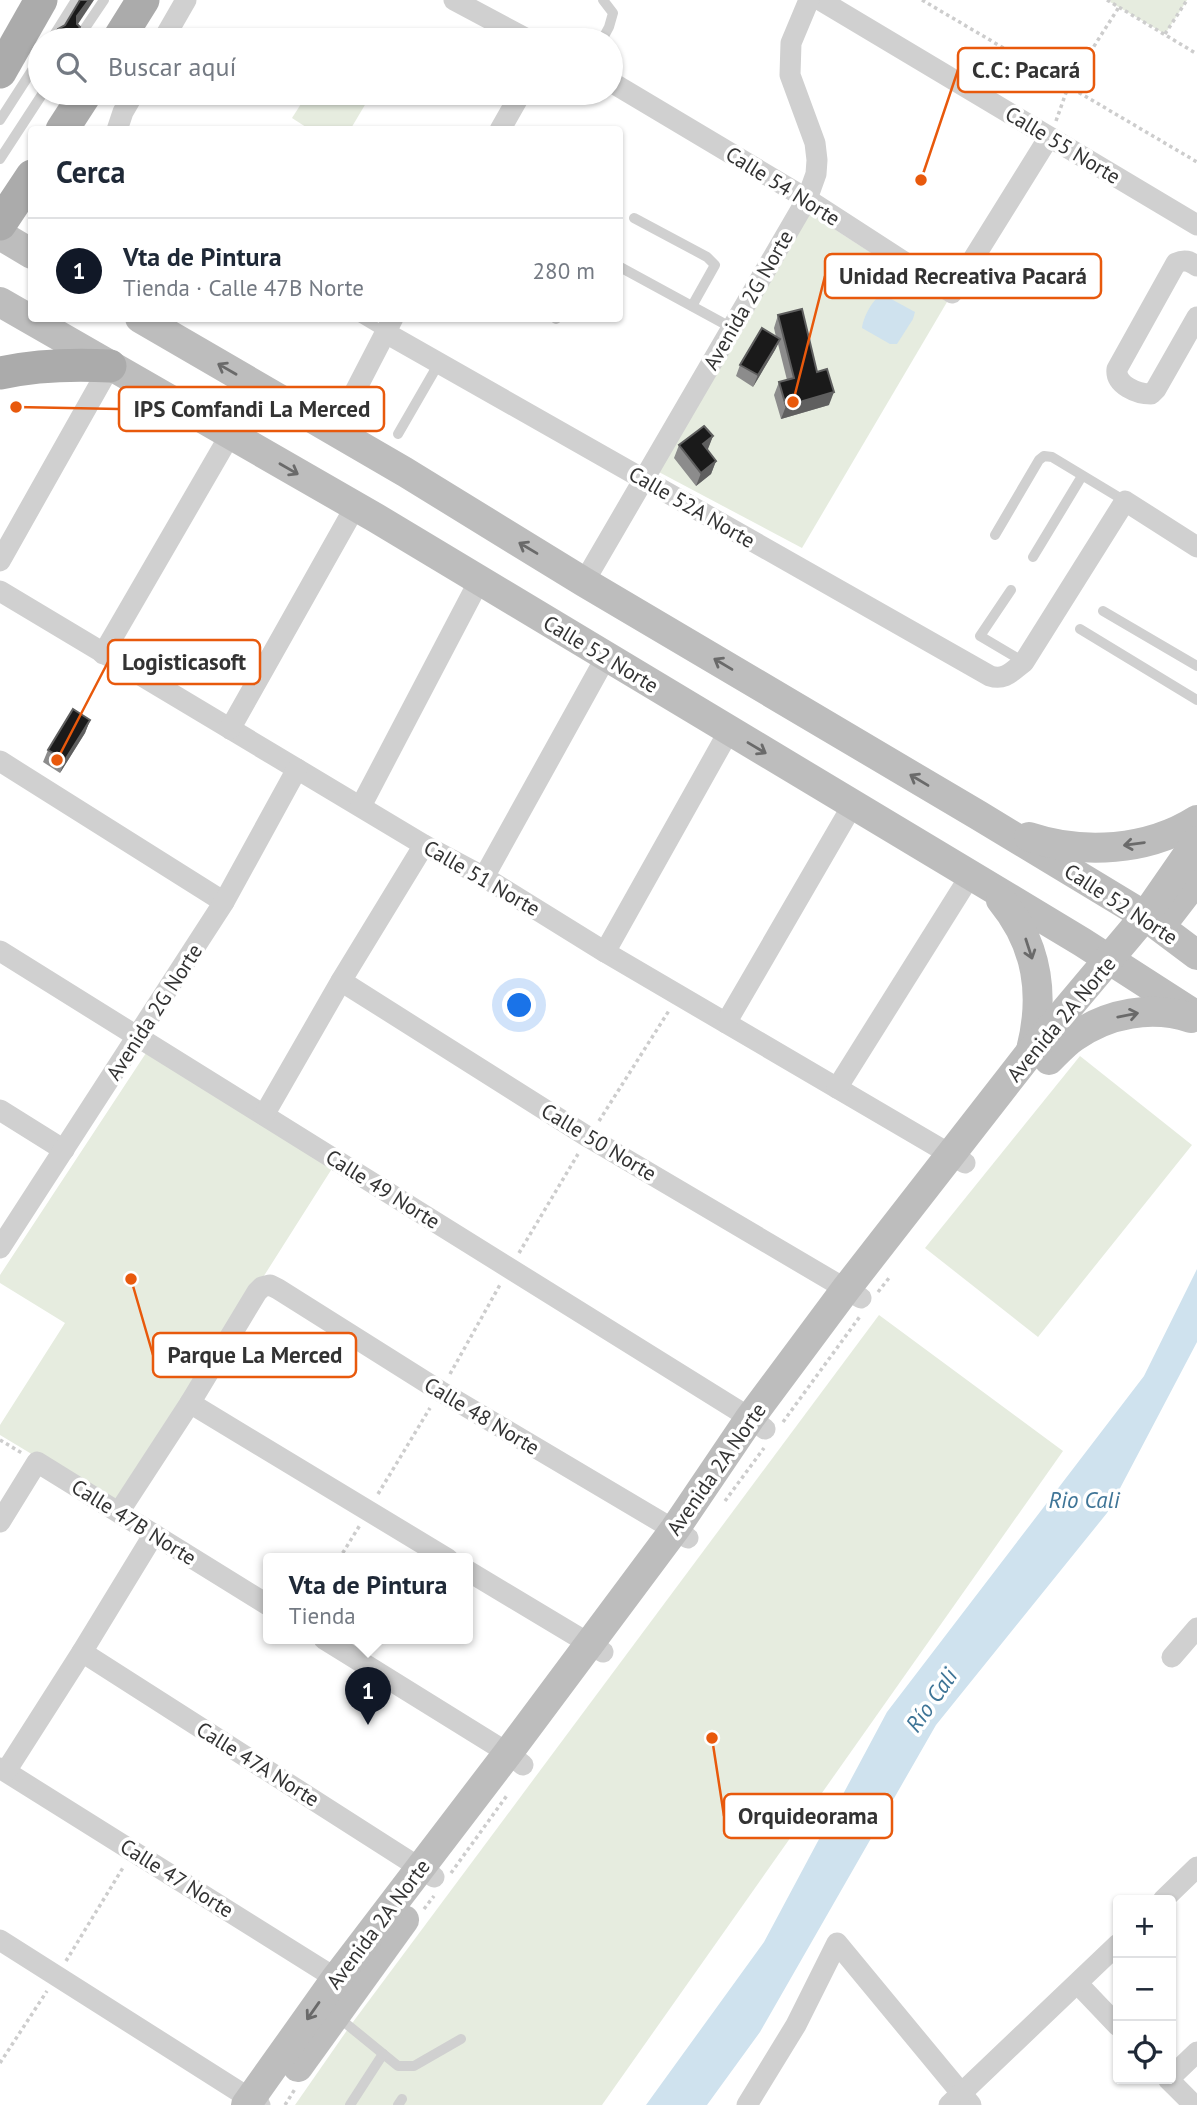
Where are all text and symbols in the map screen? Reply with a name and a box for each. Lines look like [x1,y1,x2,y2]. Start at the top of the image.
search box [28,28,623,105]
icon: search [52,48,90,86]
callout: C.C: Pacará [958,48,1094,92]
text: Buscar aquí [108,50,236,83]
text: C.C: Pacará [972,55,1080,84]
street label: Calle 55 Norte [1000,100,1126,190]
street label: Calle 54 Norte [721,140,845,232]
text: Cerca [56,152,125,191]
street label: Avenida 2G Norte [697,225,799,375]
text: Vta de Pintura [123,240,282,273]
callout: Unidad Recreativa Pacará [825,254,1101,298]
text: 1 [72,256,86,285]
text: 280 m [533,256,595,285]
text: Unidad Recreativa Pacará [839,261,1087,290]
text: Tienda · Calle 47B Norte [123,273,364,302]
one-way arrow [217,362,238,375]
callout: IPS Comfandi La Merced [119,387,384,431]
text: IPS Comfandi La Merced [134,394,370,423]
street label: Calle 52A Norte [624,460,760,554]
one-way arrow [278,462,298,476]
one-way arrow [518,540,538,554]
street label: Calle 52 Norte [538,609,664,699]
callout: Logisticasoft [108,640,260,684]
text: Logisticasoft [122,647,246,676]
one-way arrow [714,657,734,671]
one-way arrow [747,742,767,756]
one-way arrow [909,773,930,786]
street label: Calle 51 Norte [419,834,545,922]
one-way arrow [1123,837,1146,850]
street label: Calle 52 Norte [1059,857,1183,951]
one-way arrow [1024,938,1037,960]
street label: Avenida 2G Norte [100,939,208,1085]
street label: Avenida 2A Norte [1001,951,1121,1087]
your location [502,988,536,1022]
one-way arrow [1116,1008,1139,1021]
street label: Calle 50 Norte [536,1097,662,1187]
street label: Calle 49 Norte [321,1143,445,1235]
callout: Parque La Merced [153,1333,356,1377]
text: Parque La Merced [167,1340,343,1369]
street label: Calle 48 Norte [419,1371,545,1461]
street label: Avenida 2A Norte [660,1397,772,1541]
street label: Calle 47B Norte [67,1473,201,1571]
water label: Rio Cali [1048,1485,1121,1514]
popup [263,1553,473,1644]
text: Vta de Pintura [289,1568,447,1601]
text: Tienda [289,1601,356,1630]
water label: Río Cali [899,1662,964,1737]
pin: 1 [345,1667,391,1725]
street label: Calle 47A Norte [191,1715,325,1813]
callout: Orquideorama [724,1794,892,1838]
text: Orquideorama [738,1801,878,1830]
street label: Calle 47 Norte [115,1832,239,1924]
street label: Avenida 2A Norte [320,1854,436,1994]
map controls [1113,1895,1176,2084]
button: + [1113,1895,1176,1958]
button: − [1113,1958,1176,2021]
one-way arrow [306,2001,320,2020]
button: locate [1113,2021,1176,2084]

